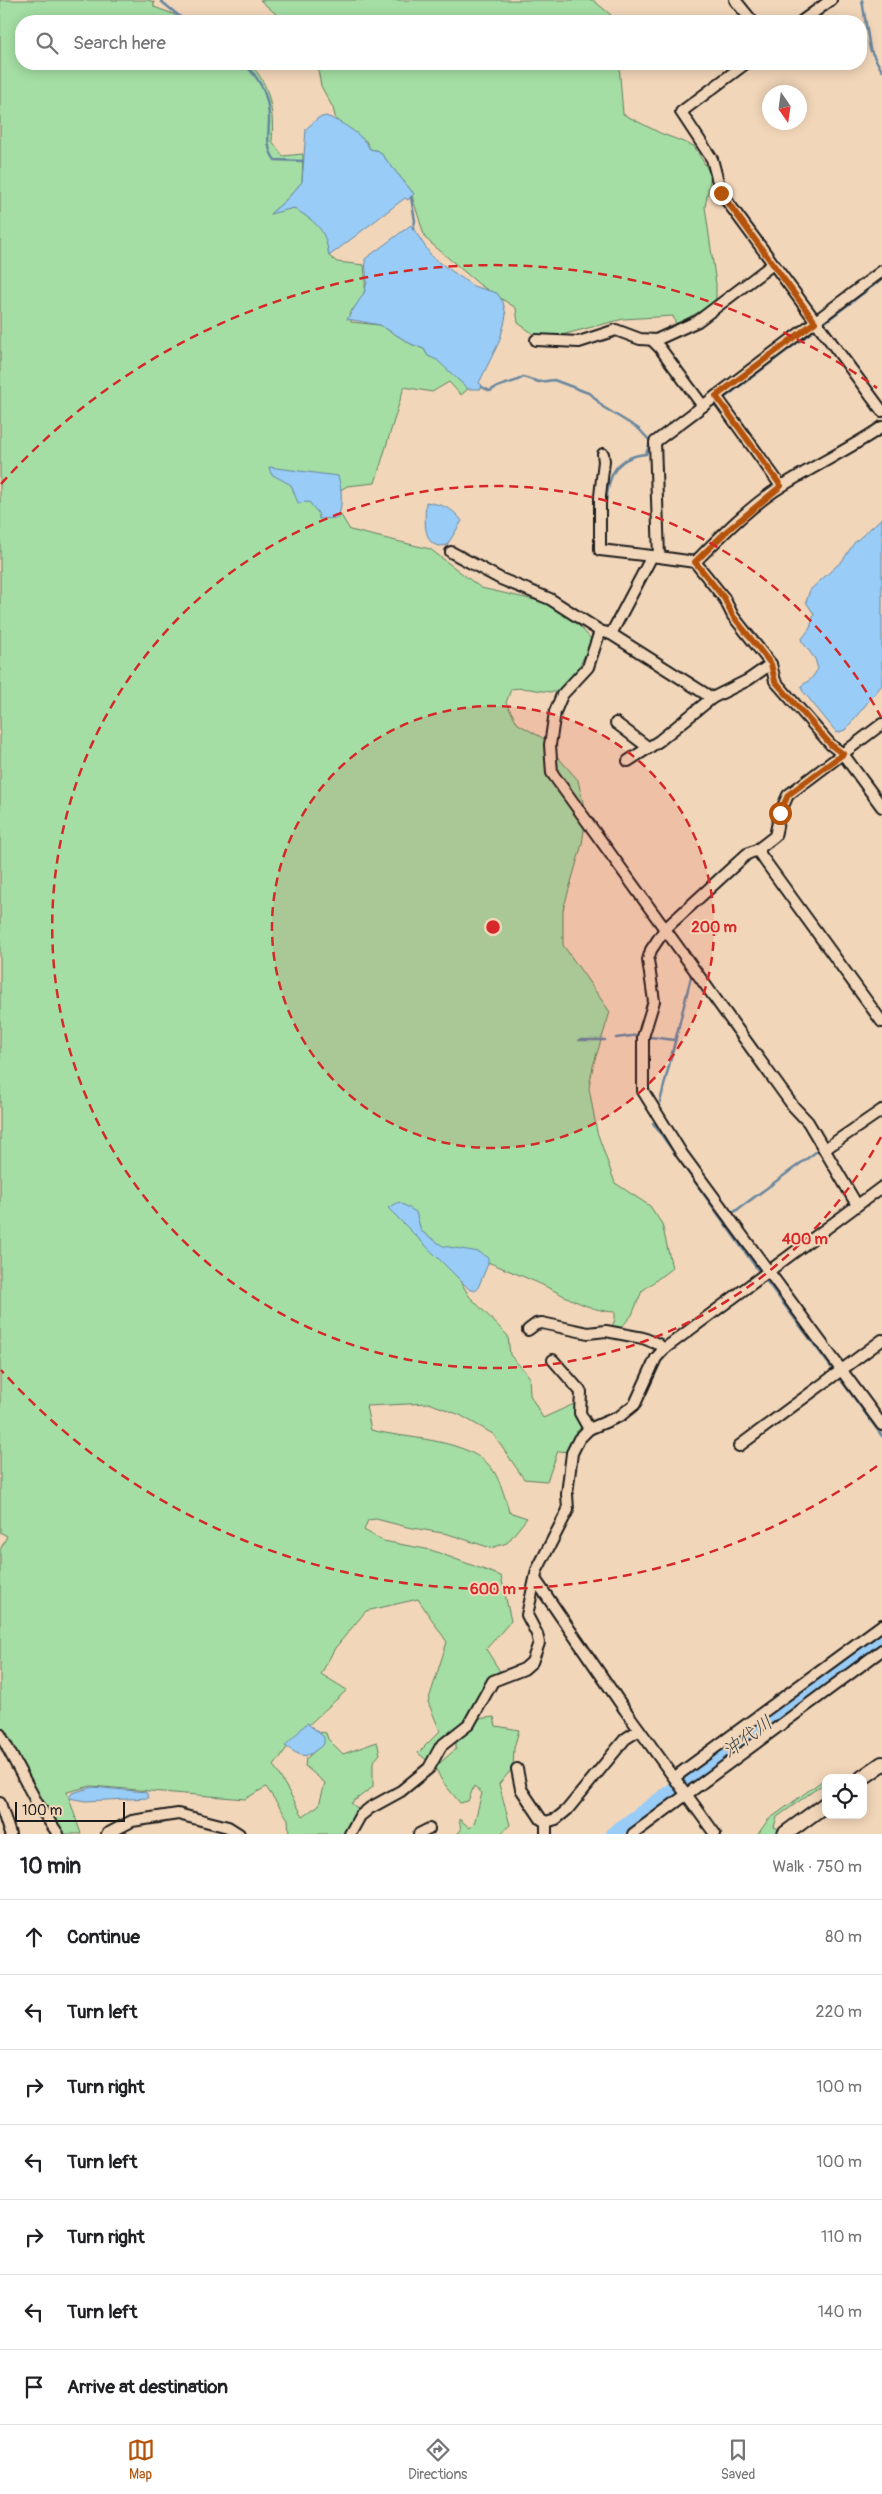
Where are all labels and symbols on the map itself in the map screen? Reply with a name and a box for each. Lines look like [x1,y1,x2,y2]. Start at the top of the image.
north arrow [762,85,807,130]
route end [710,182,733,205]
route start [769,802,792,825]
centre of rings [484,918,502,936]
text: 200 m [691,918,737,937]
text: 400 m [782,1230,828,1249]
text: 600 m [470,1580,516,1599]
water label: 沖代川 [717,1710,778,1763]
scale bar [15,1799,125,1822]

